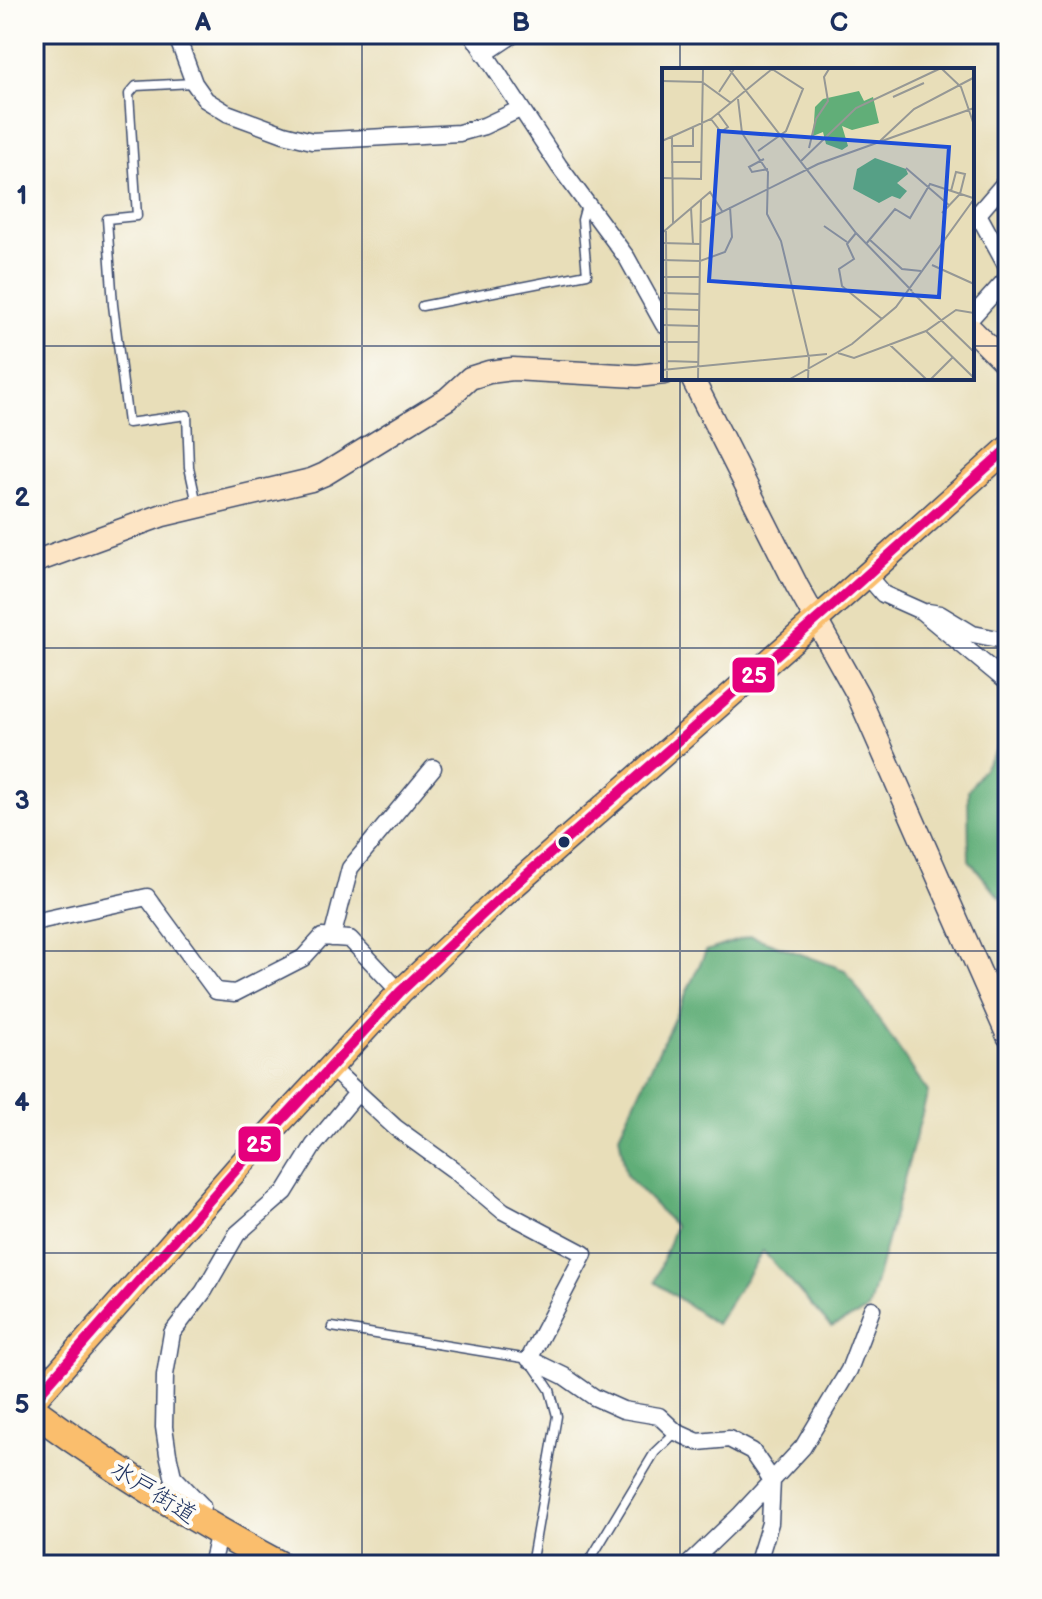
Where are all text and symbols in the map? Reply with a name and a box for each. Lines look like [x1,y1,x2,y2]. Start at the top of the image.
text: A [194,8,211,39]
text: B [512,8,530,39]
text: C [830,8,848,39]
inset map [662,68,974,380]
text: 1 [17,181,27,212]
text: 2 [14,483,30,514]
line badge: 25 [731,656,776,694]
text: 25 [741,663,767,690]
text: 3 [14,786,30,817]
unlabelled marker [556,834,572,850]
text: 4 [14,1088,30,1119]
line badge: 25 [237,1125,282,1163]
text: 25 [246,1132,272,1159]
text: 5 [14,1390,30,1421]
street label: 水戸街道 [105,1455,202,1530]

